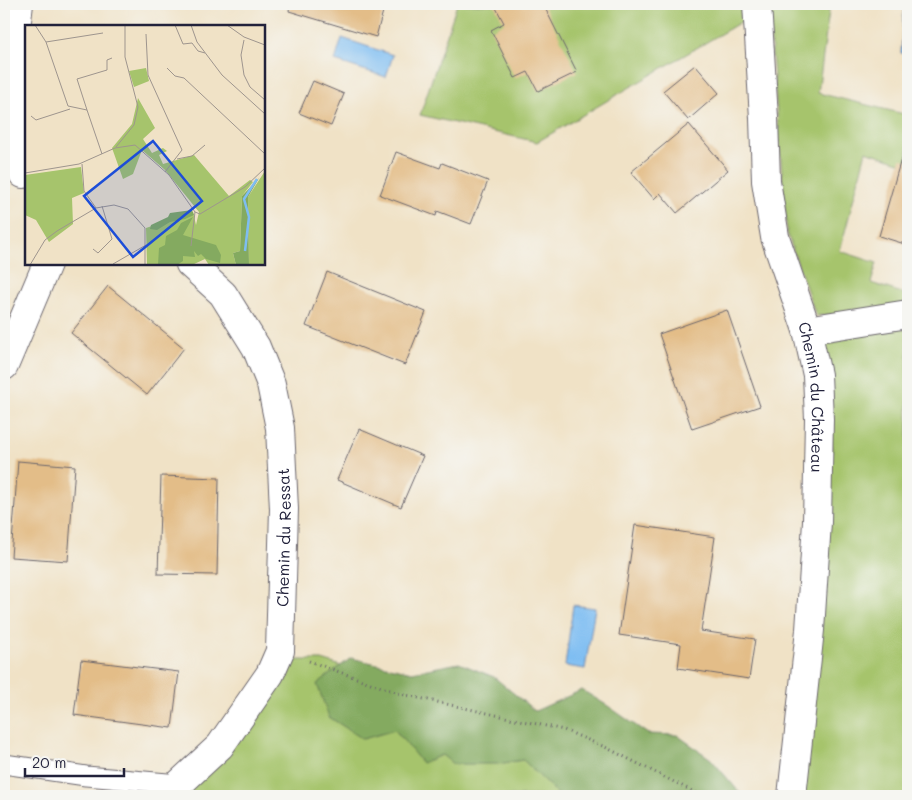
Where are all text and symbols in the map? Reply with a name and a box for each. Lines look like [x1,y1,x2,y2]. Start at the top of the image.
inset map [25,25,265,265]
street label: Chemin du Château [794,319,830,473]
street label: Chemin du Ressat [271,467,295,607]
scale bar [25,745,124,777]
text: 20 m [32,752,66,772]

